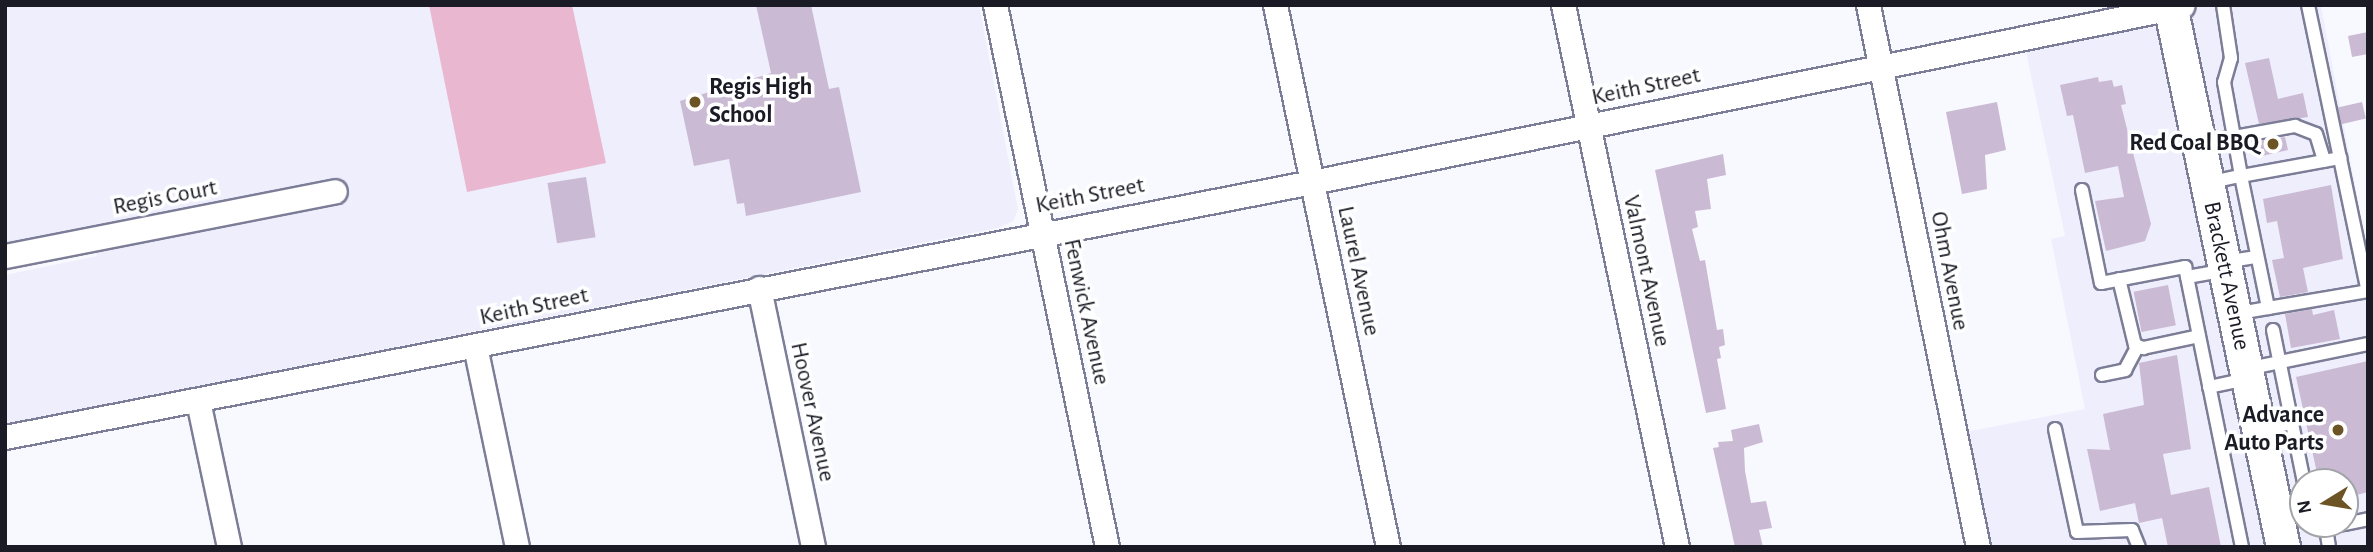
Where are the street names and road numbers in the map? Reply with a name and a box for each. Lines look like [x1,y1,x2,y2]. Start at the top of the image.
street label: Keith Street [1589,61,1703,113]
street label: Keith Street [1033,171,1147,221]
street label: Regis Court [111,174,219,222]
street label: Valmont Avenue [1616,193,1676,349]
street label: Brackett Avenue [2196,199,2256,353]
street label: Laurel Avenue [1330,204,1386,338]
street label: Ohm Avenue [1923,209,1975,333]
street label: Fenwick Avenue [1056,236,1116,388]
street label: Keith Street [477,281,591,333]
street label: Hoover Avenue [783,340,841,484]

